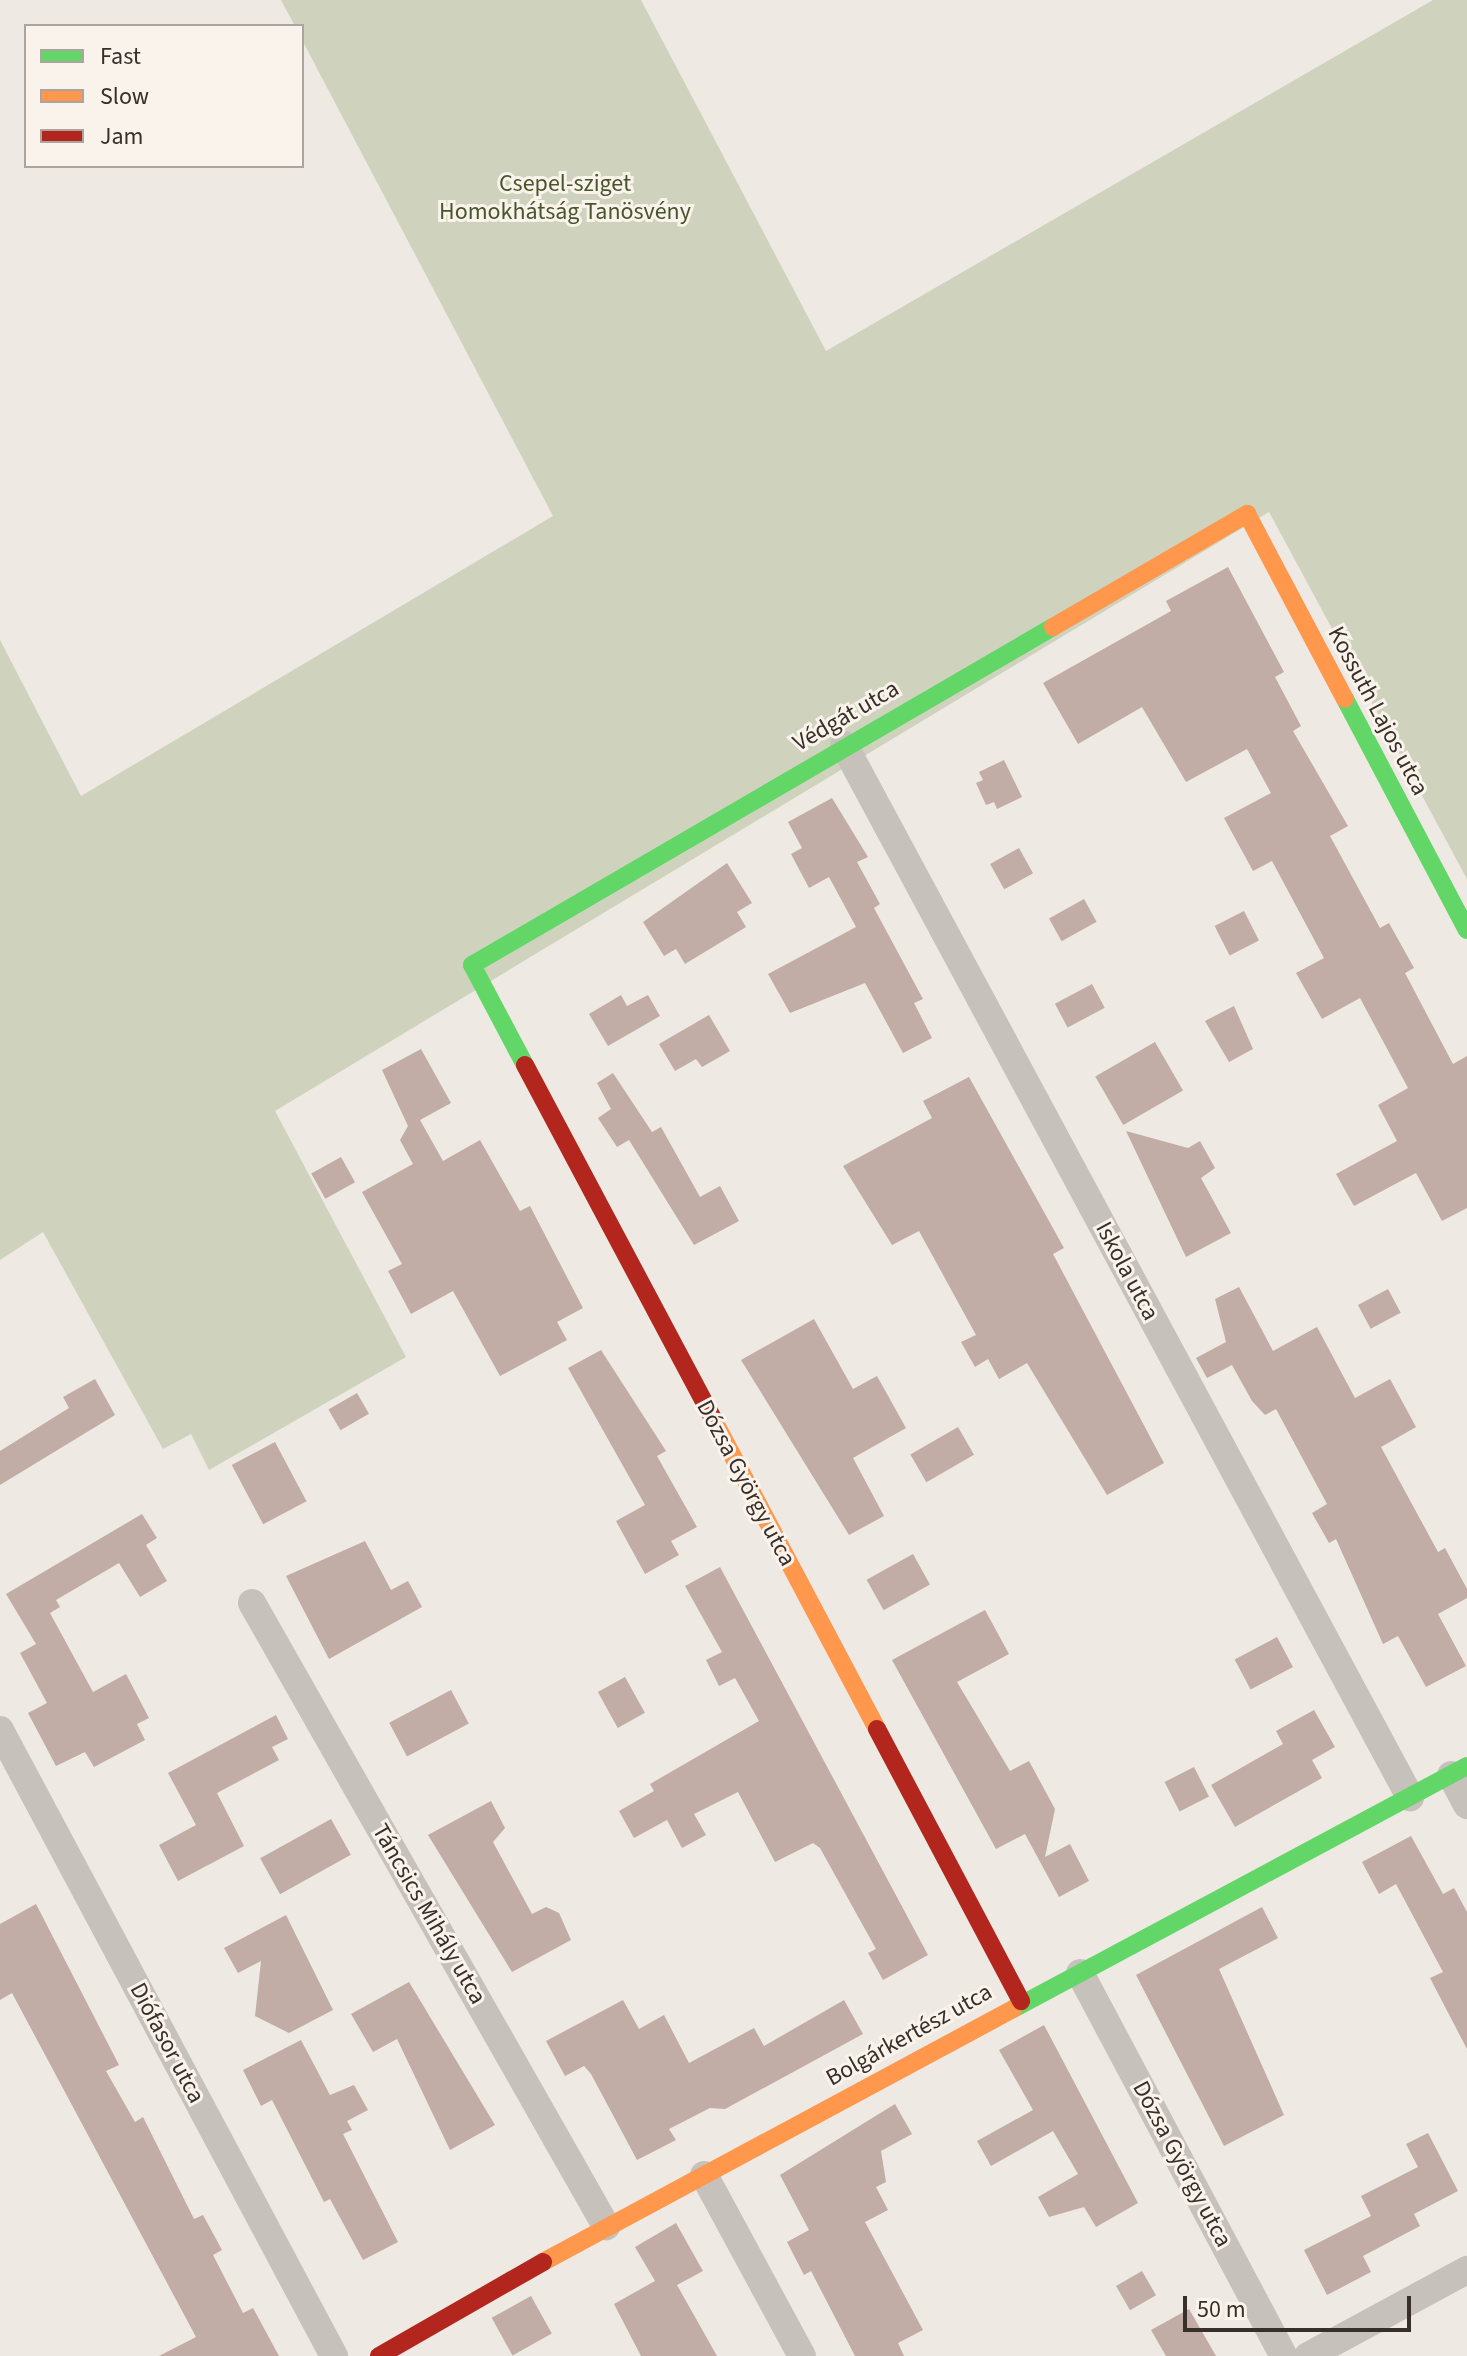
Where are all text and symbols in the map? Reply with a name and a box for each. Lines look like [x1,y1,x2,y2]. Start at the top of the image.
legend [24,24,304,168]
text: Fast [100,39,141,74]
text: Slow [100,79,149,114]
text: Jam [100,119,144,154]
park label: Csepel-sziget Homokhátság Tanösvény [439,170,691,226]
street label: Kossuth Lajos utca [1321,622,1435,800]
street label: Védgát utca [788,674,904,758]
street label: Iskola utca [1089,1217,1165,1325]
street label: Dózsa György utca [690,1395,802,1571]
street label: Táncsics Mihály utca [366,1819,492,2009]
street label: Bolgárkertész utca [821,1977,997,2093]
street label: Diófasor utca [123,1978,211,2108]
street label: Dózsa György utca [1126,2076,1238,2252]
scale bar [1187,2280,1415,2330]
text: 50 m [1197,2292,1246,2327]

